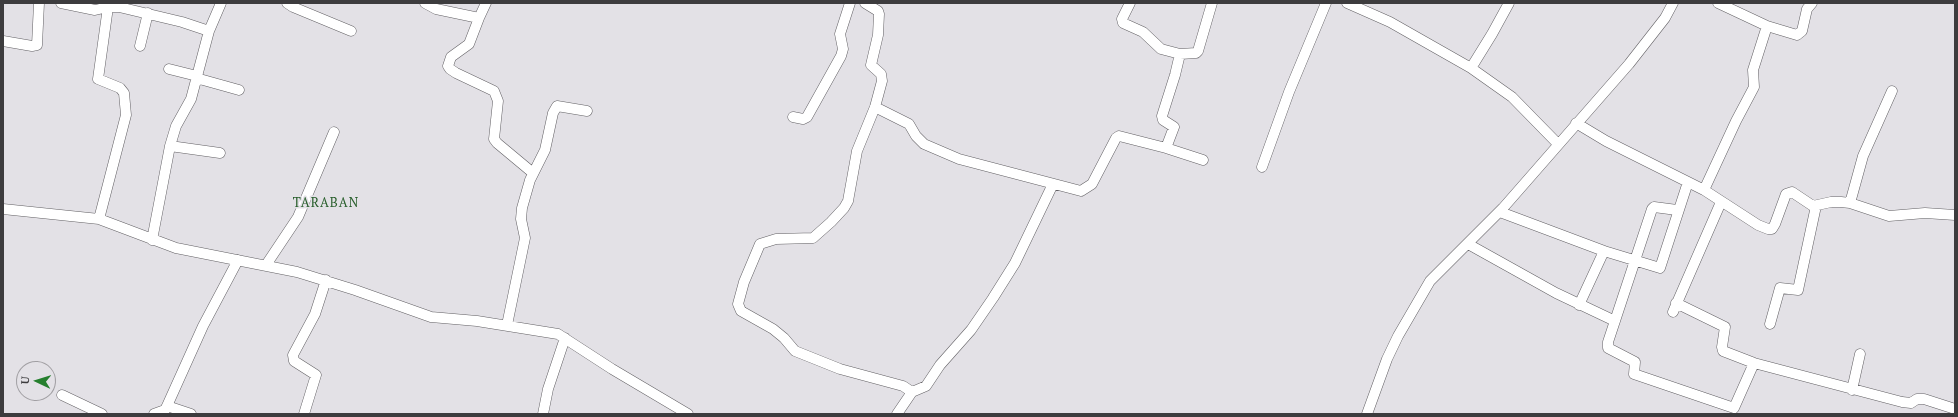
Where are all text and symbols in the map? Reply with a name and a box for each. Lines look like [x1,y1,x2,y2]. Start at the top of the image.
district label: TARABAN [293,195,359,211]
north arrow [16,361,56,401]
text: U [18,376,32,385]

